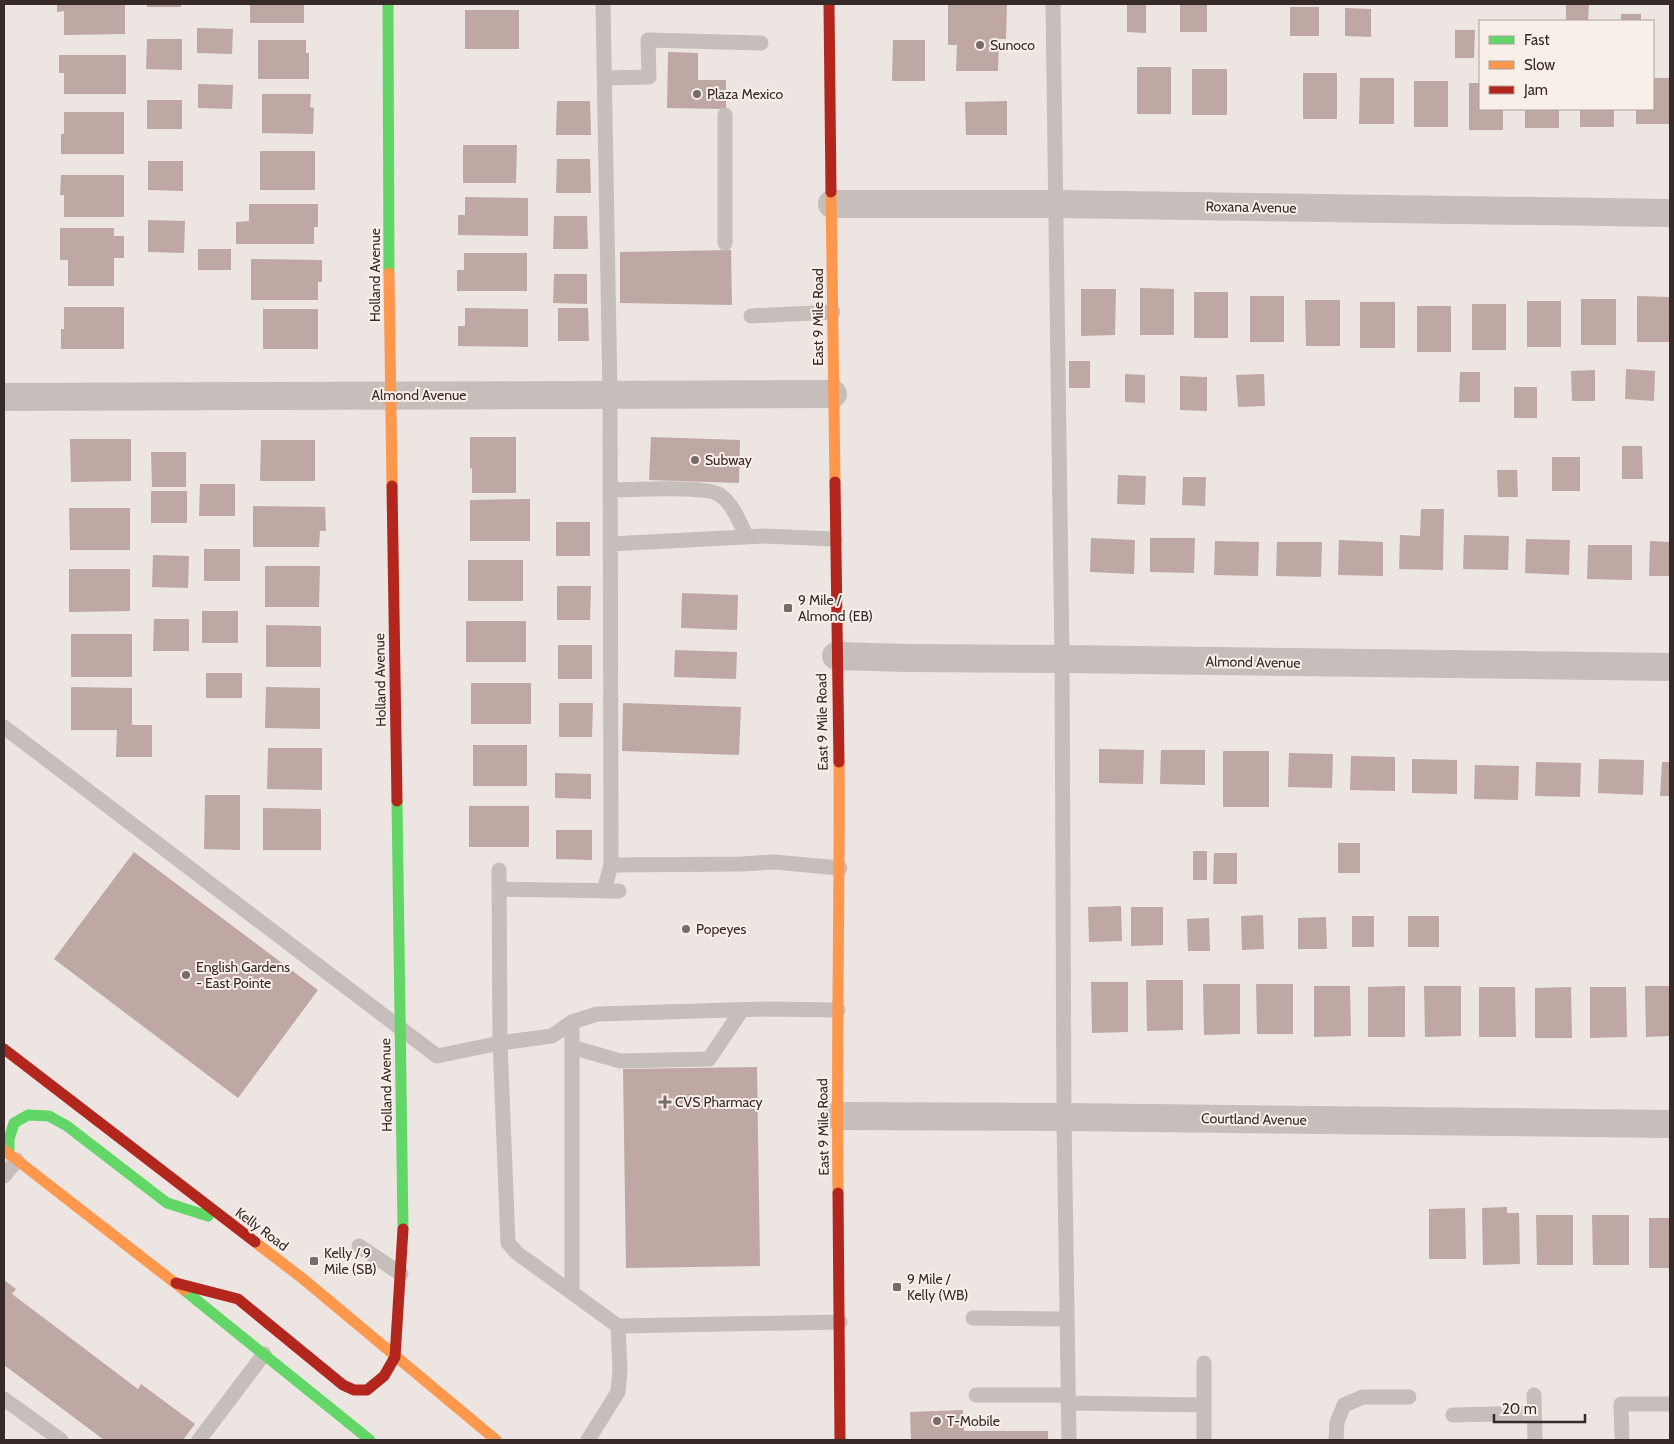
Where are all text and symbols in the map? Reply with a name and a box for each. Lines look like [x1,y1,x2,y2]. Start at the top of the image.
legend [1479,20,1654,110]
text: Fast [1524,31,1549,49]
place label: Sunoco [990,36,1035,54]
marker: Sunoco [974,39,986,51]
text: Slow [1524,56,1555,74]
text: Jam [1523,81,1548,99]
place label: Plaza Mexico [707,85,784,103]
marker: Plaza Mexico [691,88,703,100]
street label: Roxana Avenue [1205,197,1297,217]
street label: Holland Avenue [366,228,384,322]
street label: East 9 Mile Road [809,268,827,366]
street label: Almond Avenue [372,386,466,404]
place label: Subway [705,451,752,469]
marker: Subway [689,454,701,466]
place label: 9 Mile / Almond (EB) [798,591,873,625]
marker: 9 Mile / Almond (EB) [782,602,794,614]
street label: Holland Avenue [370,633,390,727]
street label: Almond Avenue [1205,652,1301,672]
street label: East 9 Mile Road [812,673,832,771]
place label: Popeyes [696,920,747,938]
marker: Popeyes [680,923,692,935]
place label: English Gardens - East Pointe [196,958,290,992]
marker: English Gardens - East Pointe [180,969,192,981]
street label: Holland Avenue [376,1038,396,1132]
street label: East 9 Mile Road [813,1078,833,1176]
place label: CVS Pharmacy [675,1093,763,1111]
marker: CVS Pharmacy [659,1096,671,1108]
street label: Courtland Avenue [1201,1109,1307,1129]
street label: Kelly Road [232,1203,292,1255]
place label: Kelly / 9 Mile (SB) [324,1244,377,1278]
marker: Kelly / 9 Mile (SB) [308,1255,320,1267]
place label: 9 Mile / Kelly (WB) [907,1270,968,1304]
marker: 9 Mile / Kelly (WB) [891,1281,903,1293]
scale bar [1494,1392,1585,1424]
text: 20 m [1502,1400,1537,1418]
place label: T-Mobile [947,1412,1000,1430]
marker: T-Mobile [931,1415,943,1427]

